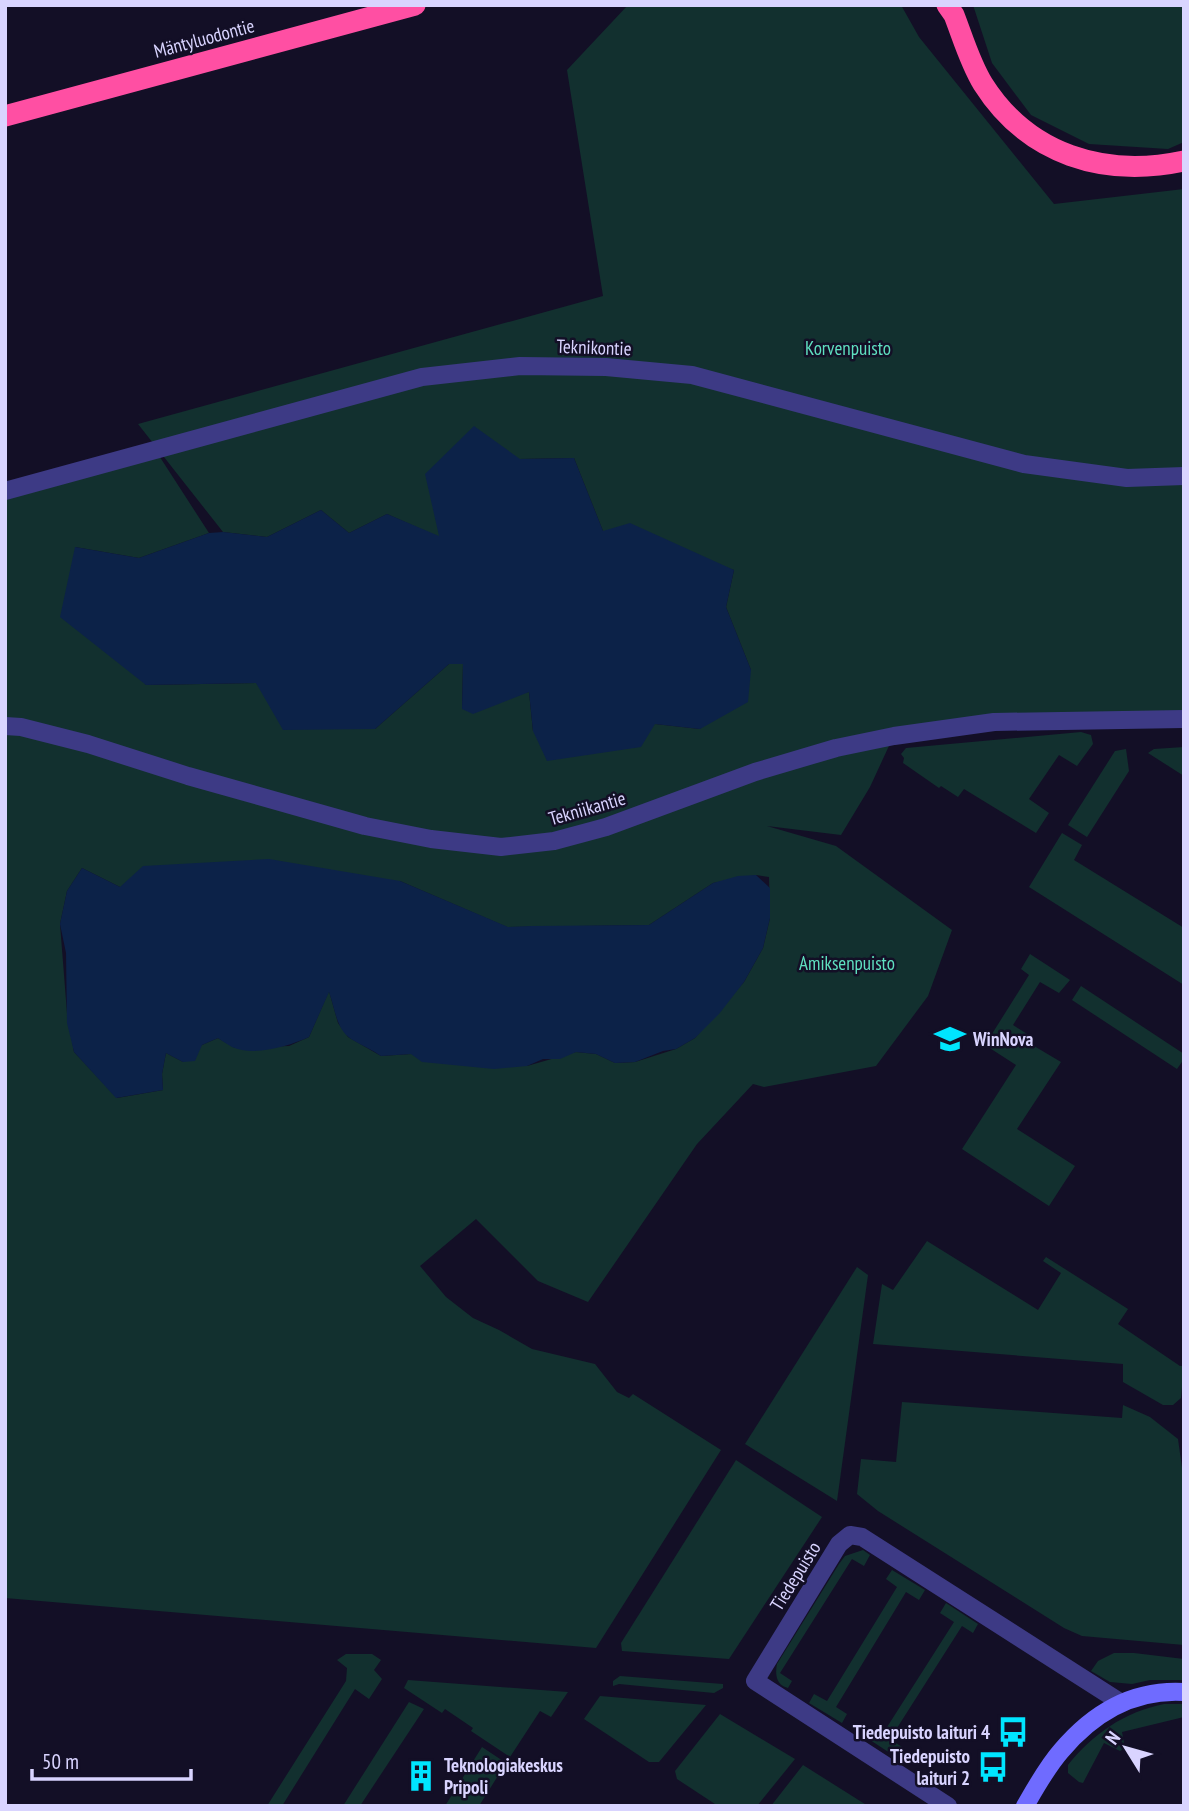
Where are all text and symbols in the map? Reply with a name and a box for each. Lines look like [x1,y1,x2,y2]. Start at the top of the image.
street label: Mäntyluodontie [151,13,257,63]
street label: Teknikontie [556,334,632,360]
park label: Korvenpuisto [805,336,891,360]
street label: Tekniikantie [546,786,628,830]
park label: Amiksenpuisto [799,951,895,975]
school or university icon: WinNova [933,1022,967,1056]
place label: WinNova [972,1027,1034,1051]
street label: Tiedepuisto [764,1537,826,1615]
north arrow [1091,1713,1161,1783]
bus stop icon: Tiedepuisto laituri 4 [996,1715,1030,1749]
place label: Tiedepuisto laituri 4 [853,1720,990,1744]
text: N [1100,1726,1125,1749]
scale bar [32,1738,191,1782]
place label: Tiedepuisto laituri 2 [890,1744,970,1790]
text: 50 m [42,1748,79,1775]
bus stop icon: Tiedepuisto laituri 2 [976,1750,1010,1784]
place label: Teknologiakeskus Pripoli [444,1753,563,1799]
building icon: Teknologiakeskus Pripoli [404,1759,438,1793]

